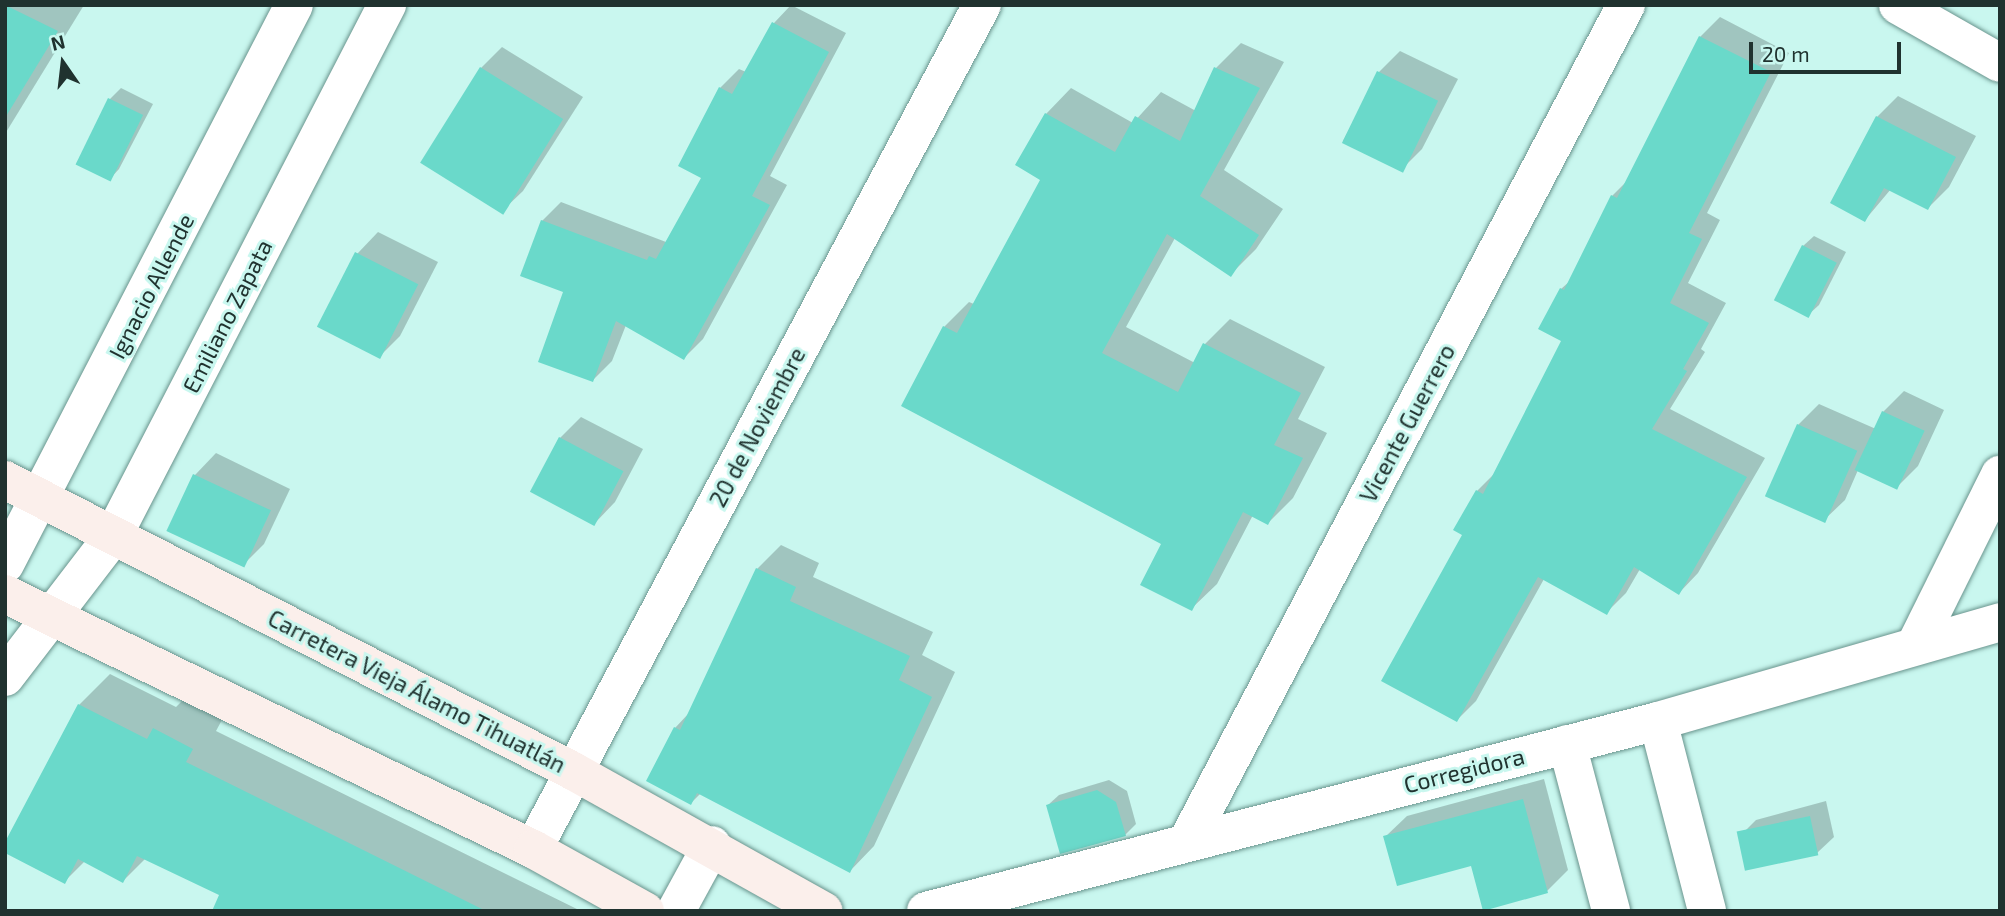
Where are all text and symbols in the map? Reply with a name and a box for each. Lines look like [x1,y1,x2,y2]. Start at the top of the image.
north arrow [28,28,98,98]
scale bar [1753,28,1905,72]
text: N [48,29,67,55]
text: 20 m [1762,41,1810,66]
street label: Ignacio Allende [103,209,199,363]
street label: Emiliano Zapata [176,235,278,397]
street label: Vicente Guerrero [1354,339,1460,507]
street label: 20 de Noviembre [703,343,811,511]
street label: Carretera Vieja Álamo Tihuatlán [263,603,571,779]
street label: Corregidora [1401,742,1527,798]

